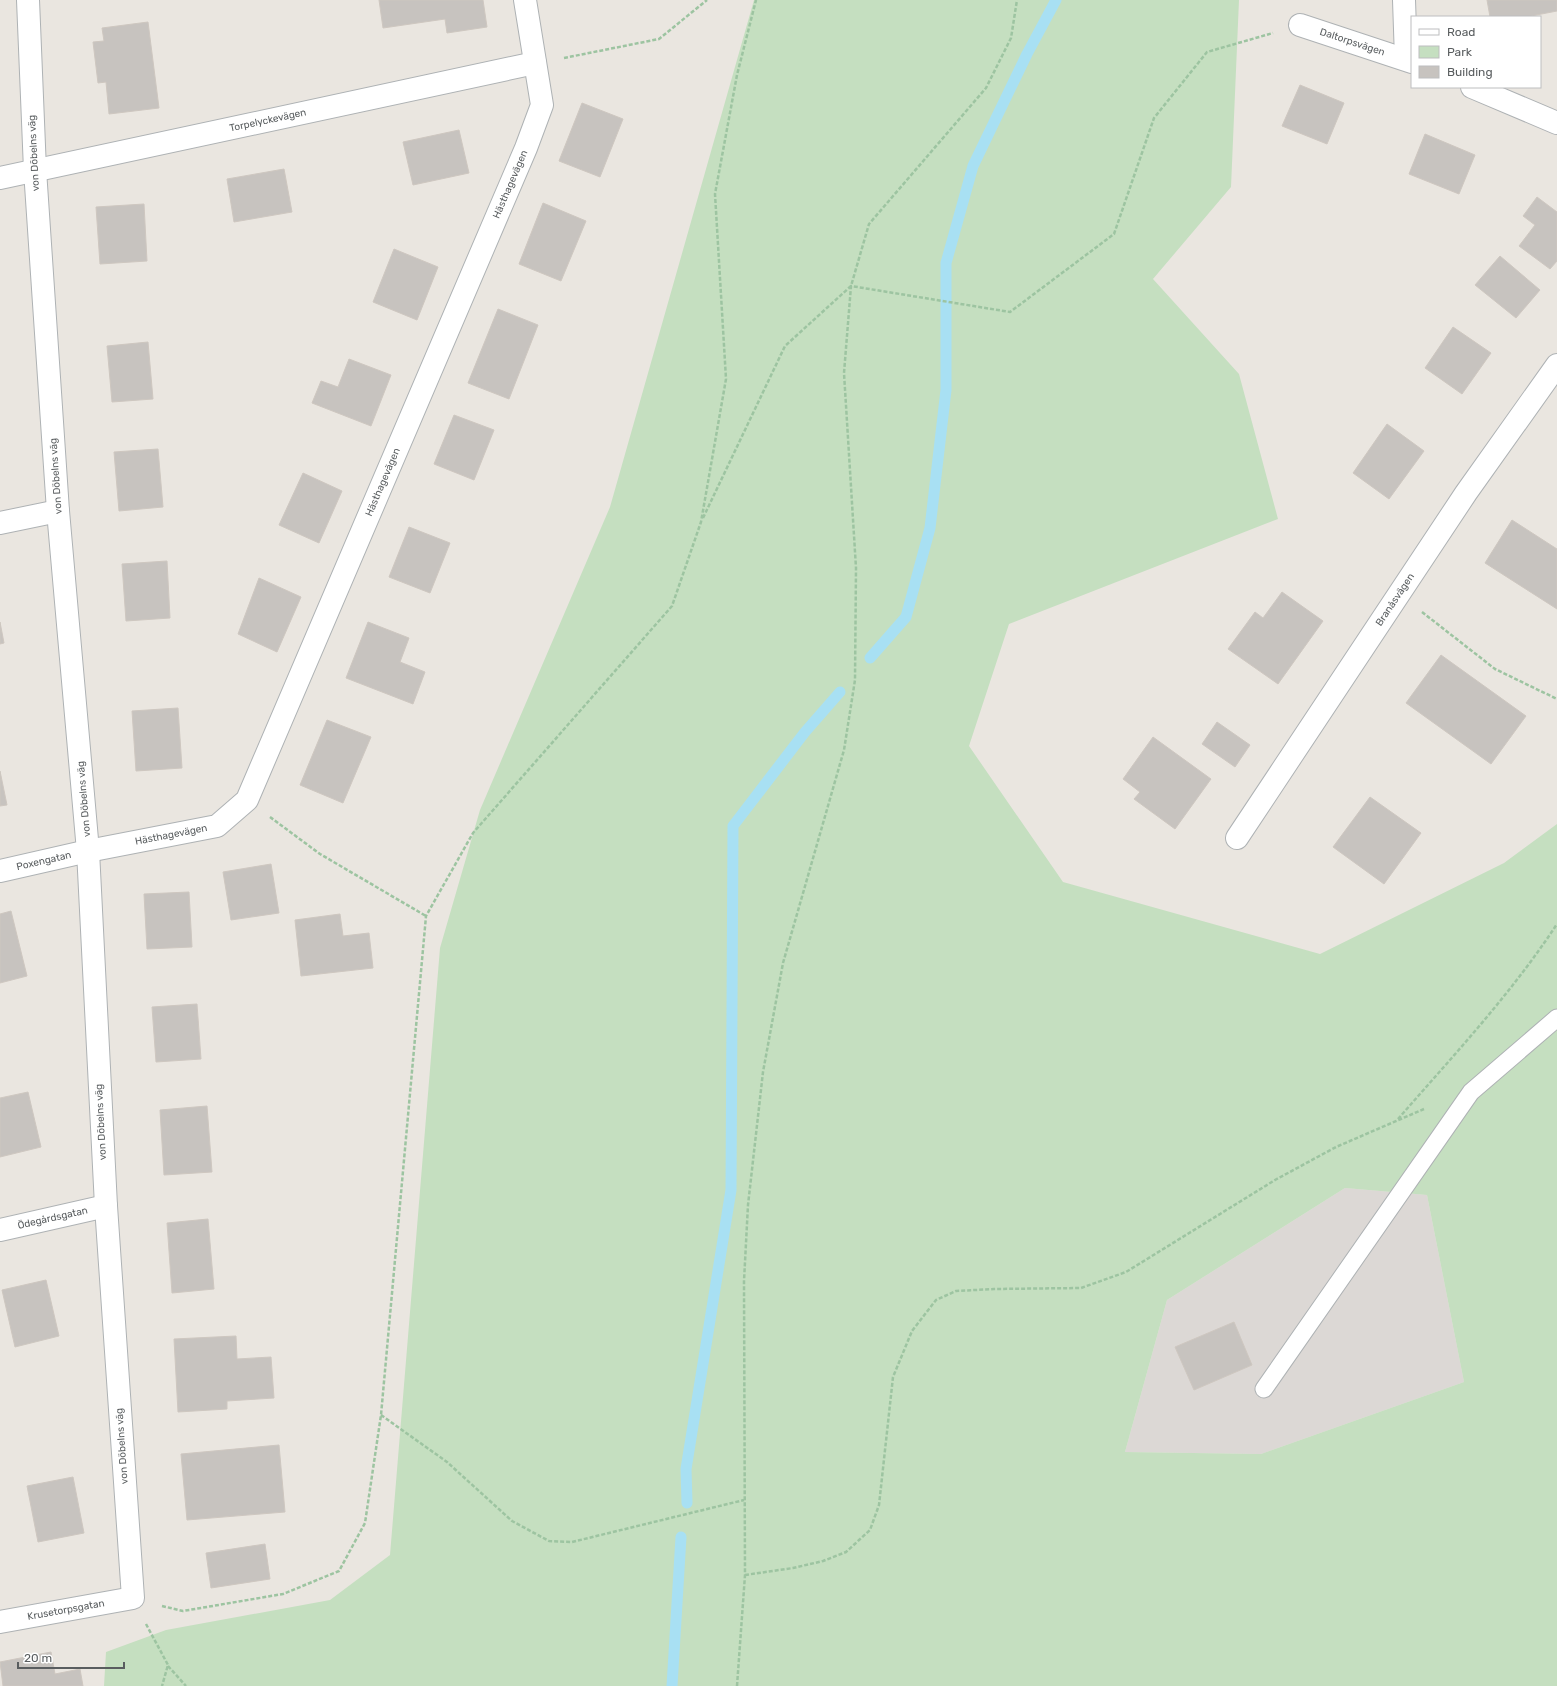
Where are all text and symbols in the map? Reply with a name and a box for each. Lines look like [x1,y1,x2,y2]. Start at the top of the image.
legend [1411,16,1541,88]
text: Road [1447,25,1475,39]
street label: Daltorpsvägen [1318,26,1386,59]
text: Park [1447,45,1473,59]
text: Building [1447,65,1493,79]
street label: Torpelyckevägen [228,106,307,134]
street label: von Döbelns väg [26,115,42,191]
street label: Hästhagevägen [491,148,530,220]
street label: von Döbelns väg [47,437,65,515]
street label: Hästhagevägen [363,446,403,518]
street label: Branåsvägen [1373,571,1417,628]
street label: von Döbelns väg [75,760,93,838]
street label: Hästhagevägen [134,822,208,848]
street label: Poxengatan [15,849,72,873]
street label: von Döbelns väg [93,1084,109,1160]
street label: Ödegårdsgatan [16,1204,89,1232]
street label: von Döbelns väg [113,1407,131,1485]
street label: Krusetorpsgatan [26,1597,105,1623]
scale bar [18,1644,124,1670]
text: 20 m [24,1651,52,1665]

